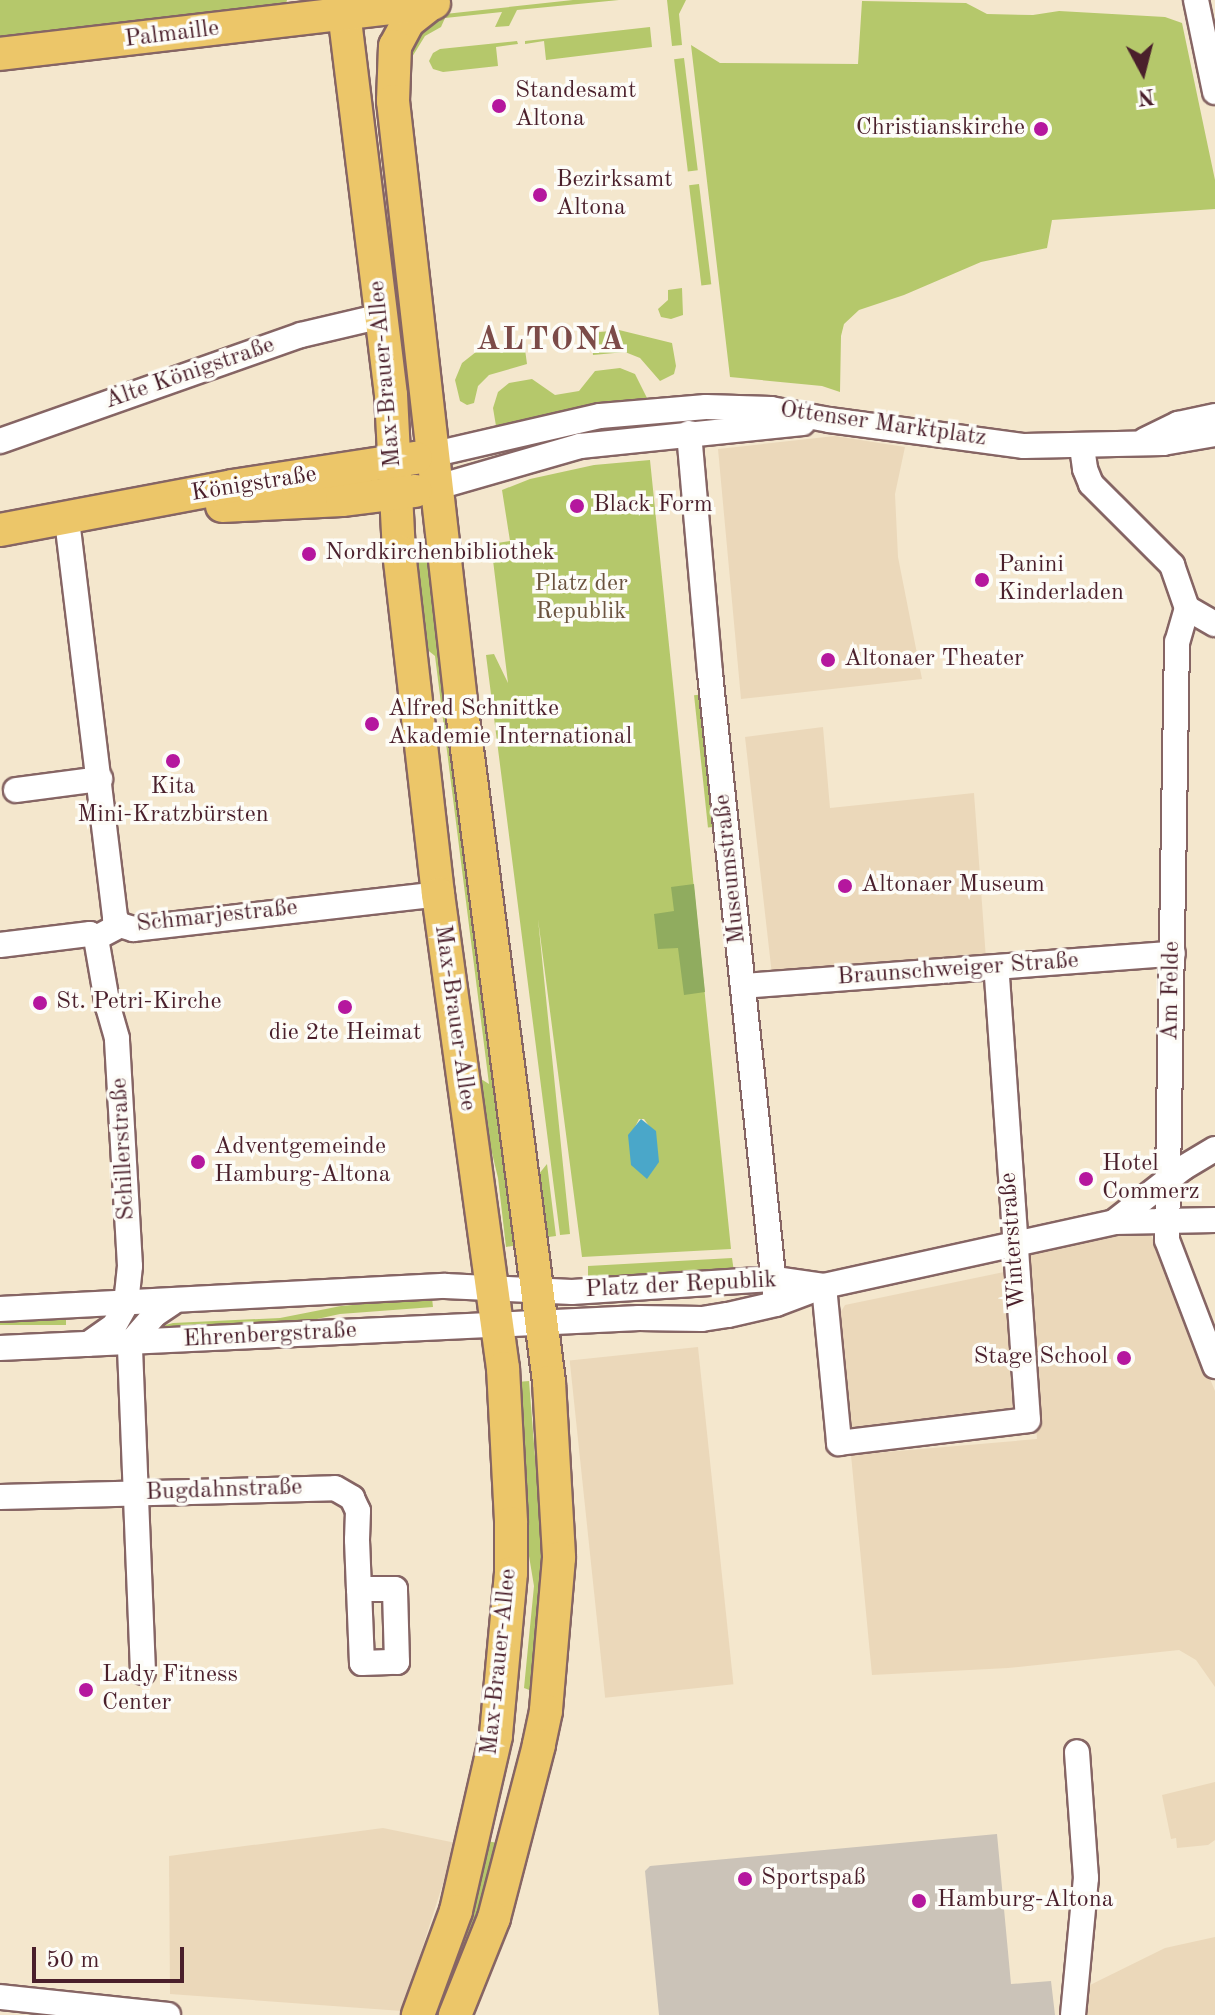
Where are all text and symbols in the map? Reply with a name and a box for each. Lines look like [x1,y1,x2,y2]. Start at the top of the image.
street label: Palmaille [123,15,221,55]
north arrow [1103,32,1183,112]
place label: Standesamt Altona [515,78,636,134]
text: N [1136,84,1156,108]
marker: Standesamt Altona [490,97,508,115]
place label: Christianskirche [856,115,1025,143]
marker: Christianskirche [1032,120,1050,138]
place label: Bezirksamt Altona [556,167,673,223]
marker: Bezirksamt Altona [531,186,549,204]
street label: Max-Brauer-Allee [363,279,409,469]
district label: ALTONA [476,322,626,360]
street label: Alte Königstraße [101,331,279,417]
street label: Ottenser Marktplatz [778,396,988,454]
street label: Königstraße [189,461,319,509]
place label: Black Form [593,492,713,520]
marker: Black Form [568,497,586,515]
place label: Nordkirchenbibliothek [325,540,555,568]
marker: Nordkirchenbibliothek [300,545,318,563]
place label: Panini Kinderladen [998,552,1124,608]
park label: Platz der Republik [534,571,628,627]
marker: Panini Kinderladen [973,571,991,589]
place label: Altonaer Theater [844,646,1024,674]
marker: Altonaer Theater [819,651,837,669]
place label: Alfred Schnittke Akademie International [388,696,632,752]
marker: Alfred Schnittke Akademie International [363,715,381,733]
marker: Kita Mini-Kratzbürsten [164,752,182,770]
place label: Kita Mini-Kratzbürsten [77,774,269,830]
street label: Museumstraße [709,793,753,945]
place label: Altonaer Museum [861,872,1045,900]
marker: Altonaer Museum [836,877,854,895]
street label: Schmarjestraße [135,894,299,940]
street label: Max-Brauer-Allee [427,923,481,1113]
street label: Am Felde [1157,941,1187,1041]
street label: Braunschweiger Straße [836,947,1080,993]
place label: St. Petri-Kirche [56,989,221,1017]
marker: St. Petri-Kirche [31,994,49,1012]
marker: die 2te Heimat [336,998,354,1016]
place label: die 2te Heimat [269,1020,421,1048]
street label: Schillerstraße [106,1077,142,1221]
place label: Adventgemeinde Hamburg-Altona [214,1134,391,1190]
place label: Hotel Commerz [1102,1151,1200,1207]
marker: Adventgemeinde Hamburg-Altona [189,1153,207,1171]
marker: Hotel Commerz [1077,1170,1095,1188]
street label: Winterstraße [995,1171,1033,1311]
street label: Platz der Republik [585,1267,777,1305]
street label: Ehrenbergstraße [182,1317,358,1355]
place label: Stage School [973,1344,1108,1372]
marker: Stage School [1115,1349,1133,1367]
street label: Bugdahnstraße [145,1474,303,1508]
street label: Max-Brauer-Allee [476,1567,524,1757]
place label: Lady Fitness Center [102,1662,238,1718]
marker: Lady Fitness Center [77,1681,95,1699]
place label: Sportspaß [761,1865,866,1893]
marker: Sportspaß [736,1870,754,1888]
place label: Hamburg-Altona [937,1887,1114,1915]
marker: Hamburg-Altona [908,1890,930,1912]
scale bar [36,1931,188,1981]
text: 50 m [46,1949,100,1973]

